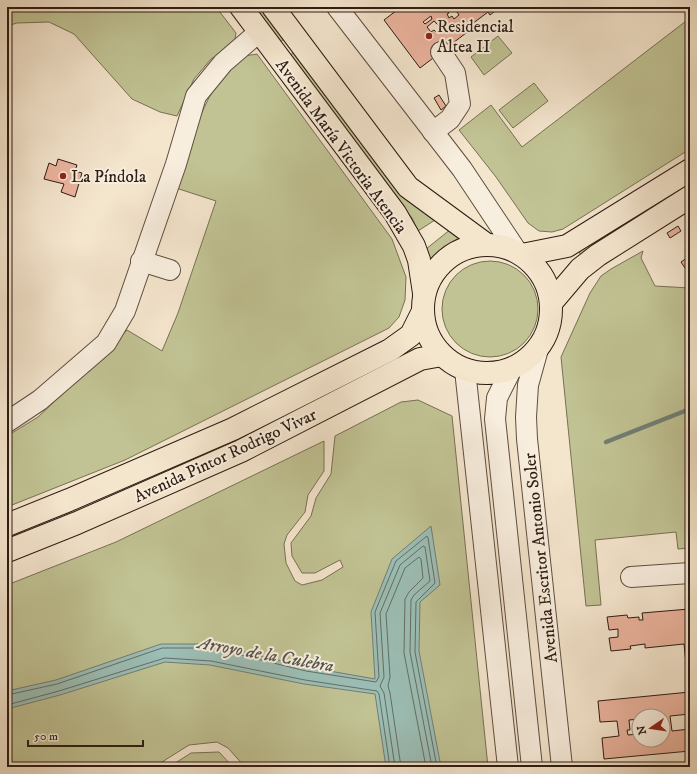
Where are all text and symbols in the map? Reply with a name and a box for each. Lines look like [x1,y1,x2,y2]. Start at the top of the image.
place label: Residencial Altea II [437,16,514,58]
marker: Residencial Altea II [424,31,434,41]
street label: Avenida María Victoria Atencia [270,55,412,239]
place label: La Píndola [71,166,147,188]
marker: La Píndola [58,171,68,181]
street label: Avenida Pintor Rodrigo Vivar [131,404,321,508]
street label: Avenida Escritor Antonio Soler [519,451,563,664]
water label: Arroyo de la Culebra [194,632,336,678]
north arrow [631,708,671,748]
scale bar [28,722,143,748]
text: N [634,724,650,736]
text: 50 m [34,729,58,744]

